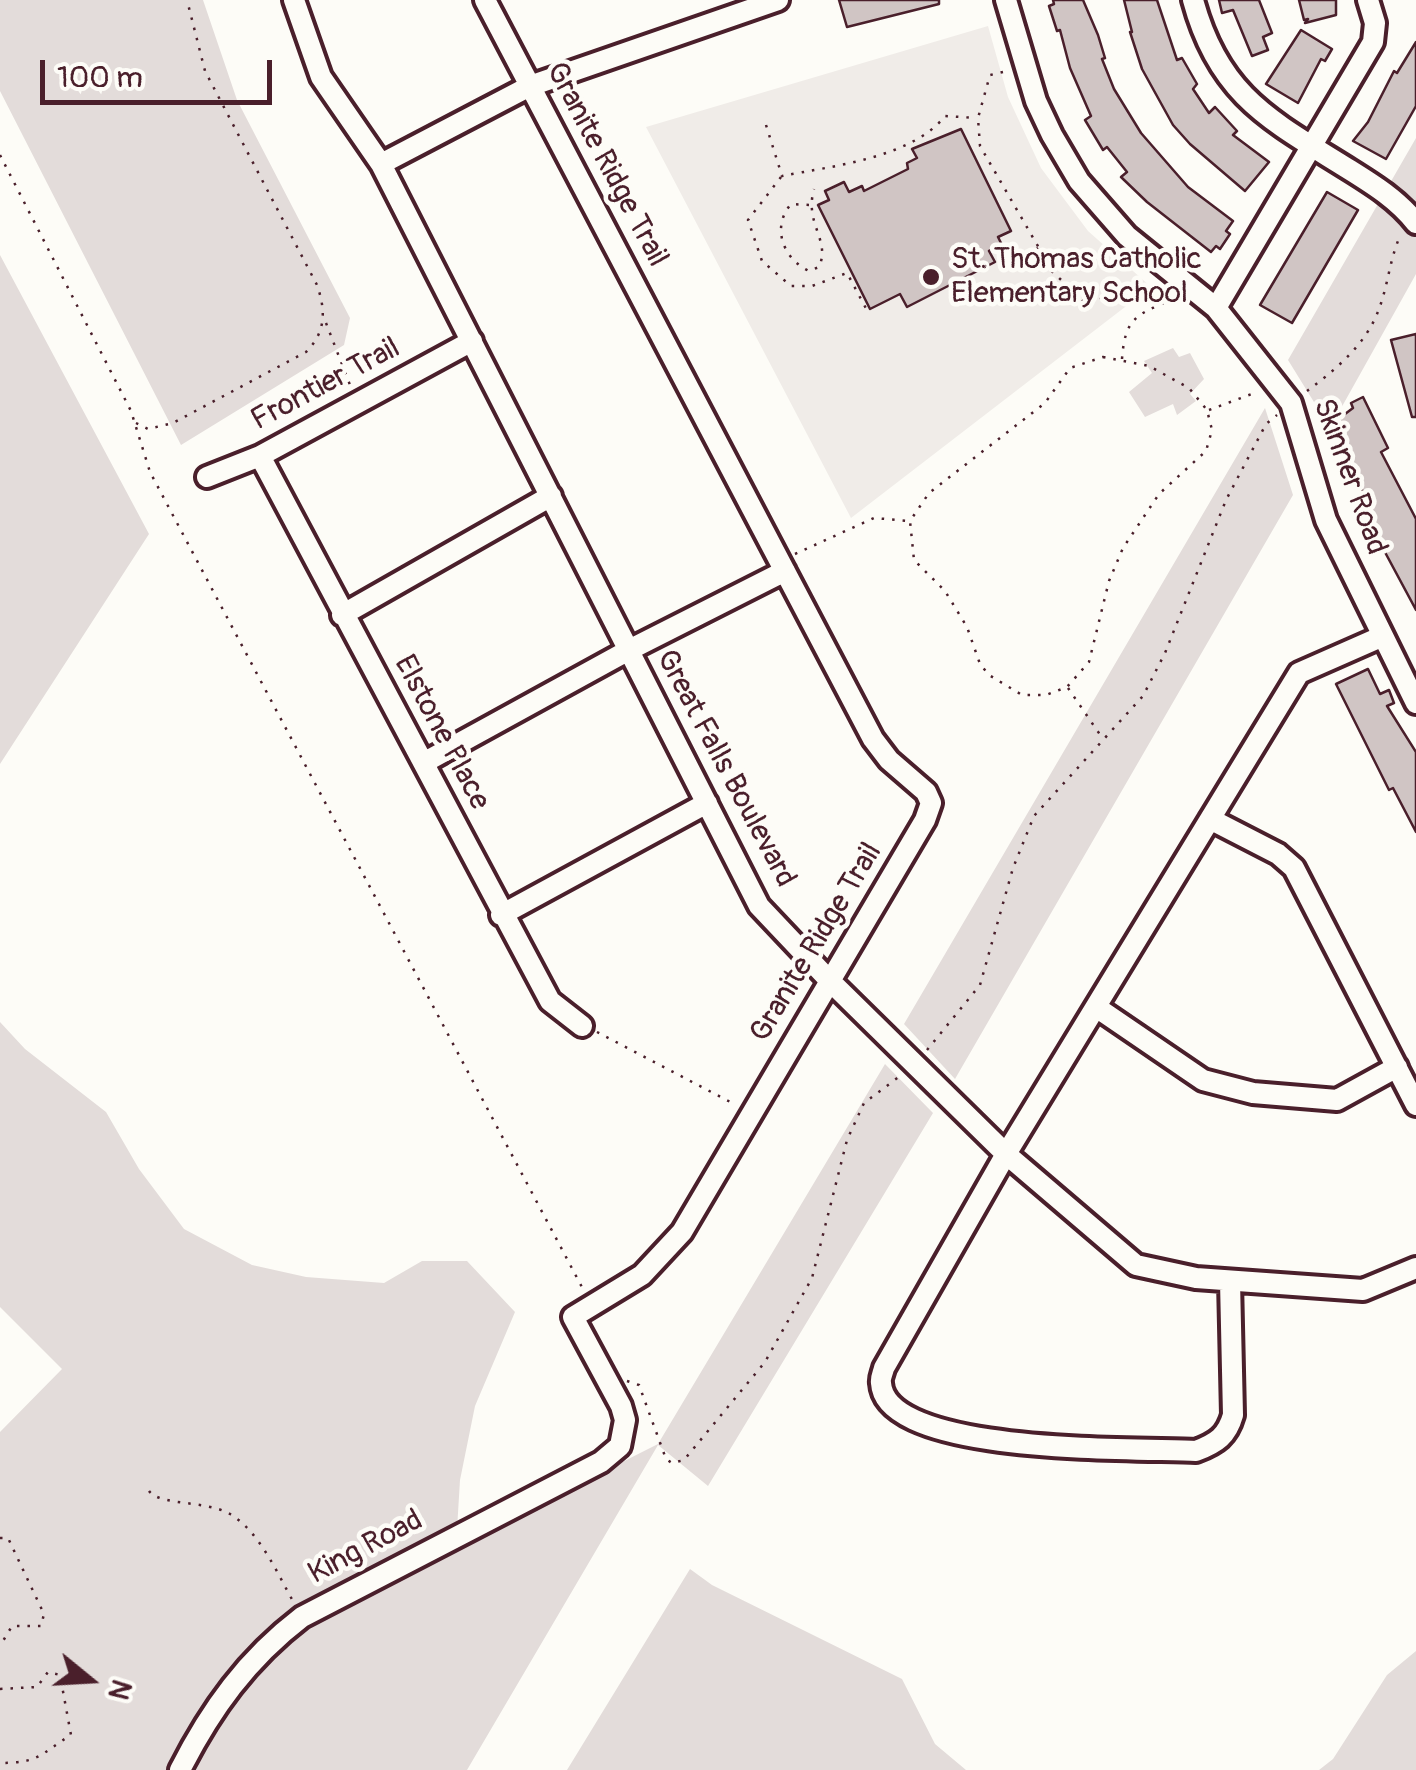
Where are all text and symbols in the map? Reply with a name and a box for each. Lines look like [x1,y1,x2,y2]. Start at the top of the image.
scale bar [45,40,278,102]
street label: Granite Ridge Trail [537,57,675,273]
text: 100 m [57,59,143,96]
place label: St. Thomas Catholic Elementary School [951,242,1202,312]
marker: St. Thomas Catholic Elementary School [920,266,942,288]
street label: Frontier Trail [246,331,406,439]
street label: Skinner Road [1304,394,1394,560]
street label: Great Falls Boulevard [647,644,803,894]
street label: Elstone Place [385,649,497,817]
street label: Granite Ridge Trail [743,837,891,1049]
street label: King Road [303,1503,429,1593]
north arrow [40,1630,140,1730]
text: N [99,1675,139,1704]

